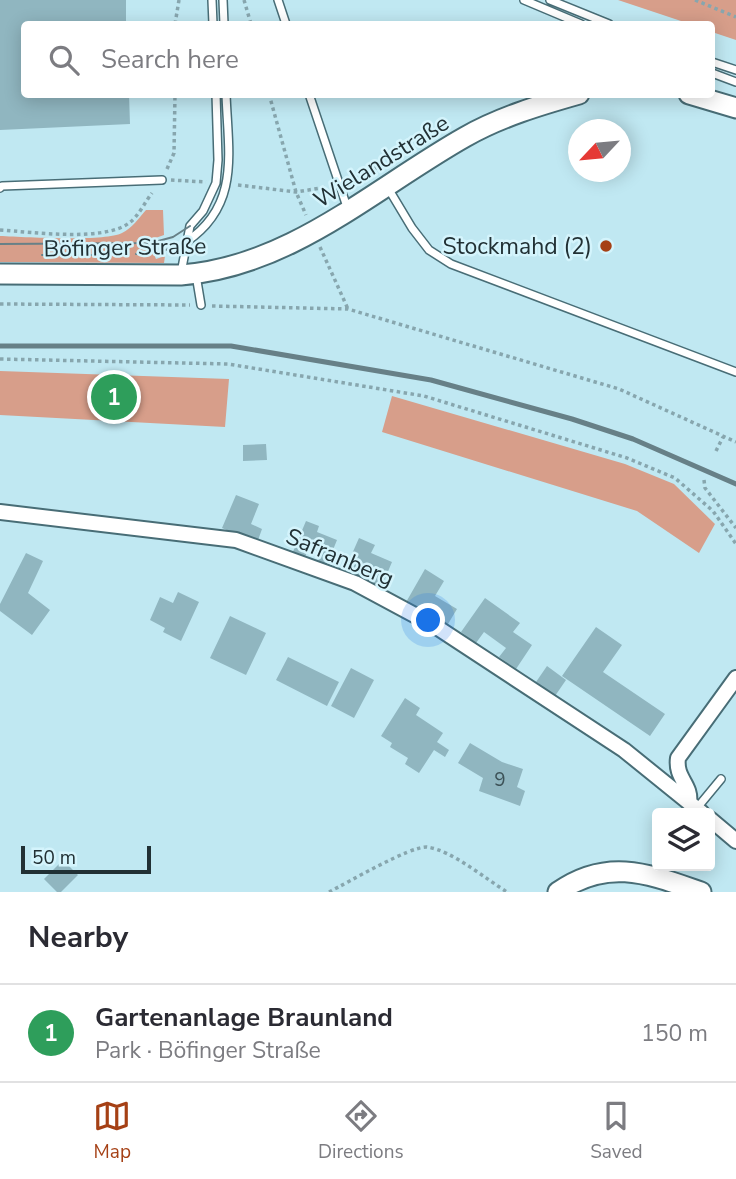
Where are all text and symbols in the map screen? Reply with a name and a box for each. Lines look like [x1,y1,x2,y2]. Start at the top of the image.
search box [21,21,715,98]
icon: search [45,41,83,79]
text: Search here [101,42,239,77]
street label: Wielandstraße [308,107,455,215]
north arrow [568,119,631,182]
street label: Böfinger Straße [43,231,207,264]
place label: Stockmahd (2) [442,231,592,262]
marker: Stockmahd (2) [598,238,614,254]
pin: 1 [91,371,137,423]
street label: Safranberg [281,521,399,594]
your location [411,603,445,637]
house number: 9 [494,767,506,793]
map controls [652,808,715,871]
button: layers [652,808,715,871]
scale bar [21,843,150,875]
text: 50 m [32,845,76,871]
text: Nearby [28,917,128,958]
text: Gartenanlage Braunland [95,1000,393,1035]
text: 1 [44,1018,58,1049]
text: 150 m [641,1018,708,1049]
text: Park · Böfinger Straße [95,1035,321,1066]
tab: Map [93,1097,131,1165]
tab: Directions [318,1097,404,1165]
tab: Saved [590,1097,643,1165]

